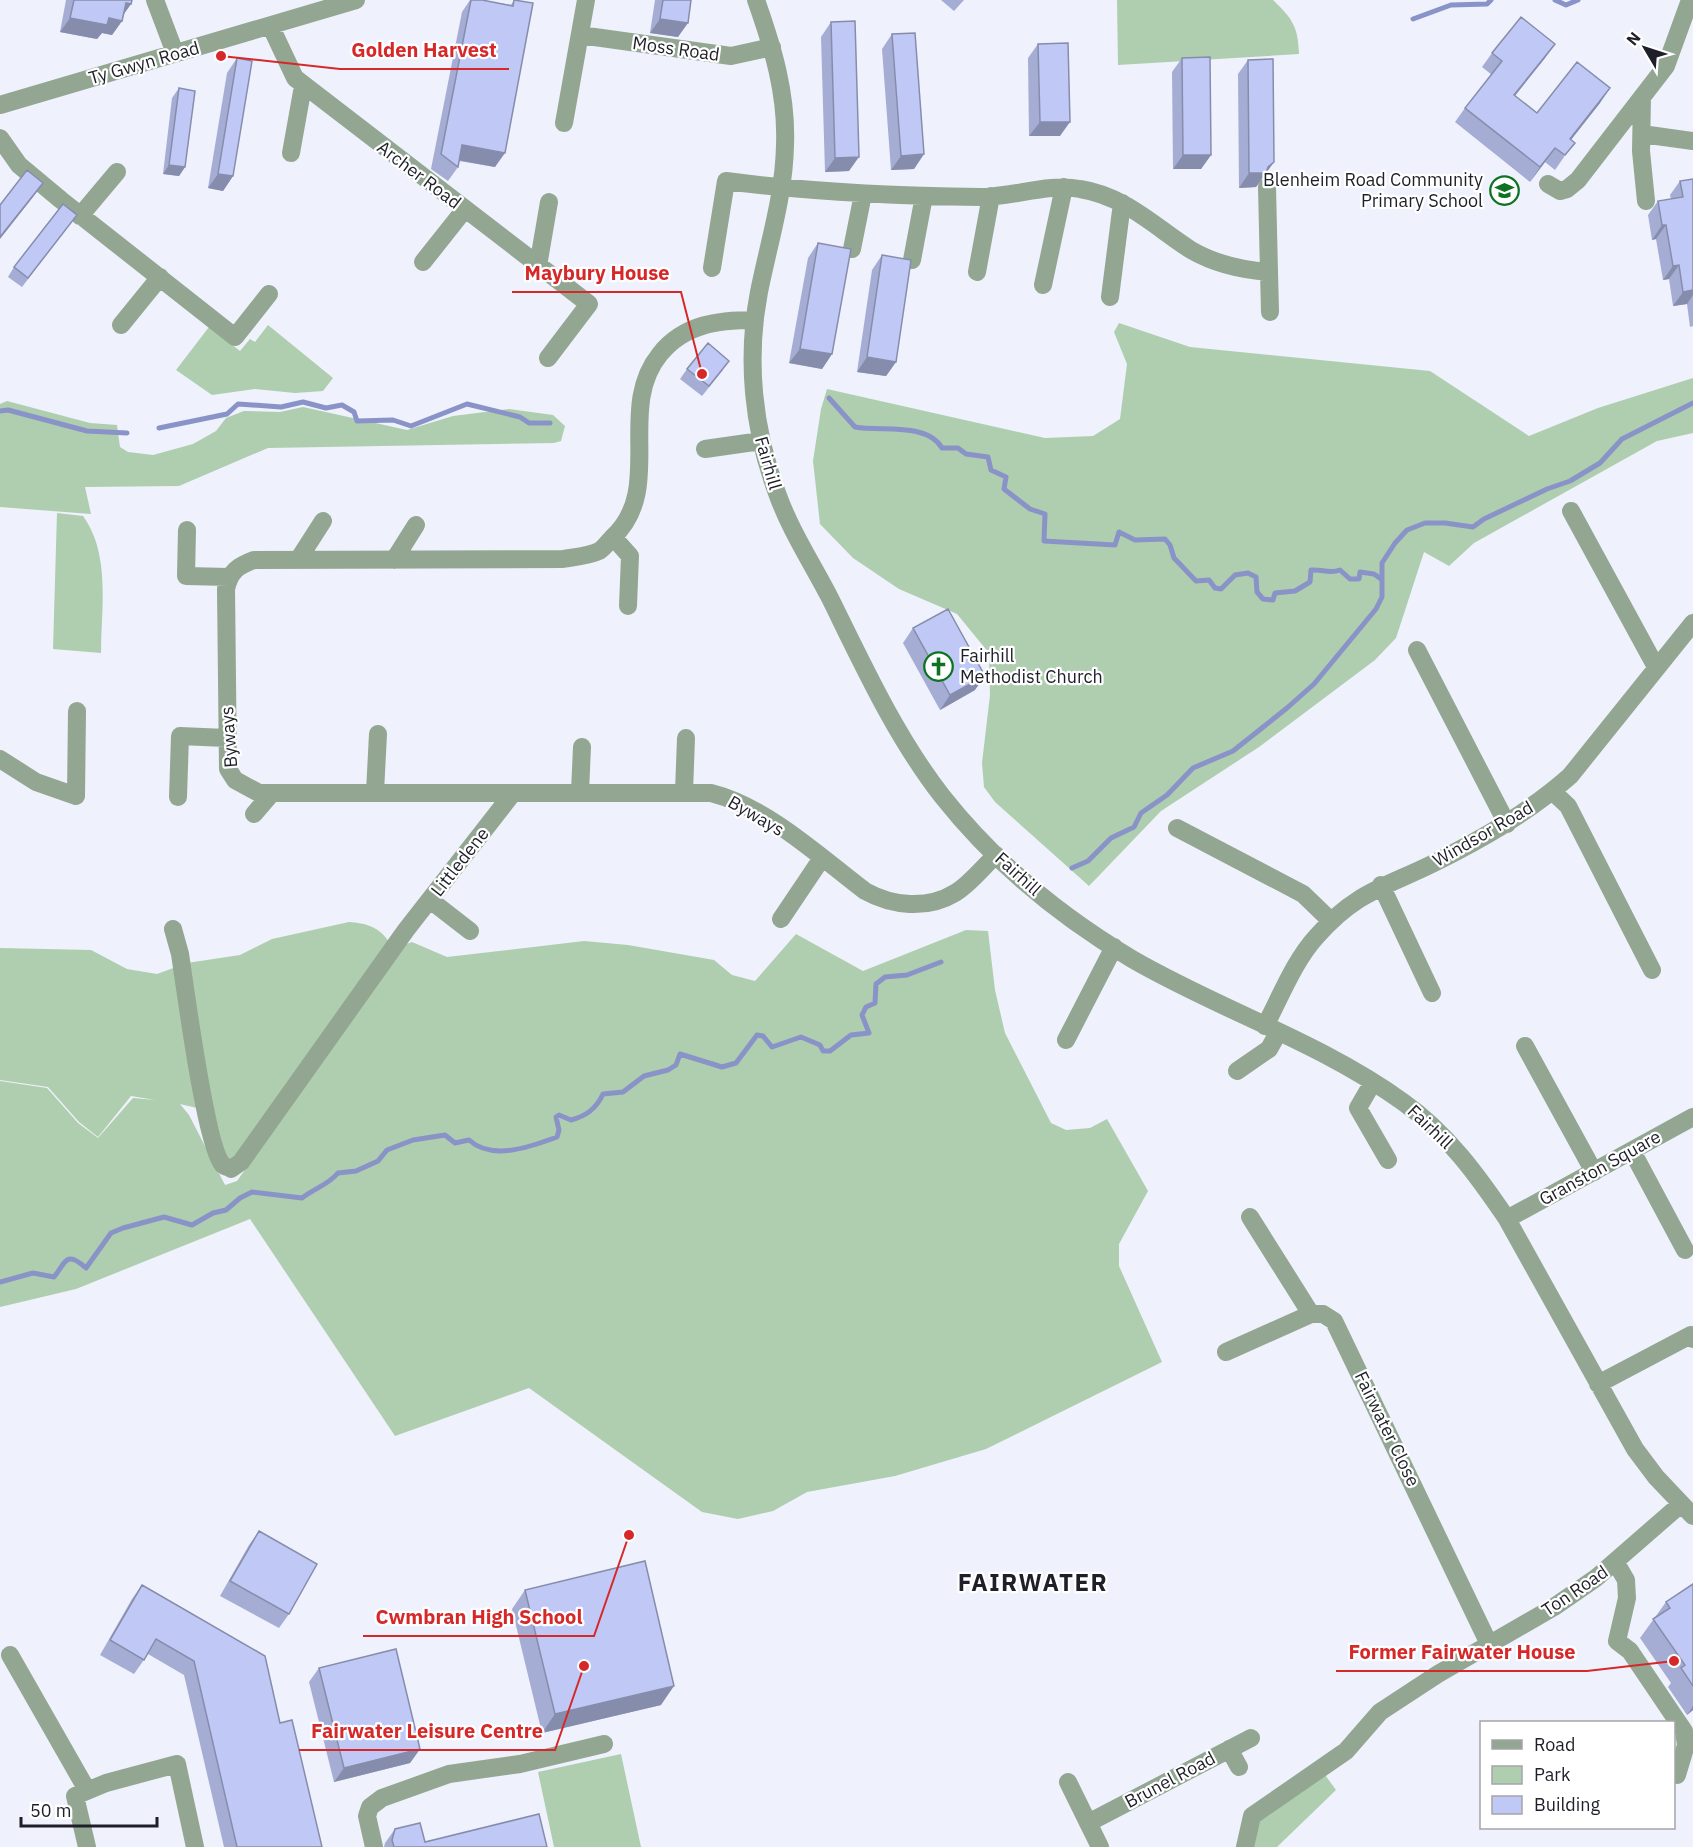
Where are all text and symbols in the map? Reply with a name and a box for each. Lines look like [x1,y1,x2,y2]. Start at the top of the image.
north arrow [1615,18,1675,78]
text: N [1622,28,1645,49]
callout: Golden Harvest [340,31,509,69]
street label: Moss Road [631,31,721,66]
street label: Ty Gwyn Road [86,36,202,89]
text: Golden Harvest [351,36,497,63]
street label: Archer Road [373,135,466,214]
place label: Blenheim Road Community Primary School [1263,168,1483,212]
school or university icon: Blenheim Road Community Primary School [1488,174,1520,206]
callout: Maybury House [512,254,681,292]
text: Maybury House [525,259,669,286]
street label: Fairhill [750,433,787,492]
place label: Fairhill Methodist Church [960,644,1103,688]
church icon: Fairhill Methodist Church [923,650,955,682]
street label: Byways [215,706,242,768]
street label: Byways [724,790,789,841]
street label: Windsor Road [1428,796,1537,872]
street label: Littledene [426,823,494,901]
street label: Fairhill [990,847,1046,900]
street label: Fairhill [1403,1099,1458,1154]
street label: Granston Square [1535,1125,1665,1210]
street label: Fairwater Close [1350,1367,1425,1490]
street label: Ton Road [1537,1560,1612,1621]
district label: FAIRWATER [958,1566,1108,1598]
callout: Cwmbran High School [363,1598,594,1636]
text: Cwmbran High School [376,1603,582,1630]
callout: Former Fairwater House [1336,1633,1587,1671]
text: Former Fairwater House [1349,1638,1575,1665]
callout: Fairwater Leisure Centre [299,1712,555,1750]
text: Fairwater Leisure Centre [311,1717,543,1744]
legend [1480,1721,1675,1829]
text: Road [1534,1733,1575,1756]
street label: Brunel Road [1121,1746,1219,1813]
text: Park [1534,1763,1571,1786]
scale bar [21,1790,158,1828]
text: Building [1534,1793,1601,1816]
text: 50 m [30,1799,72,1822]

